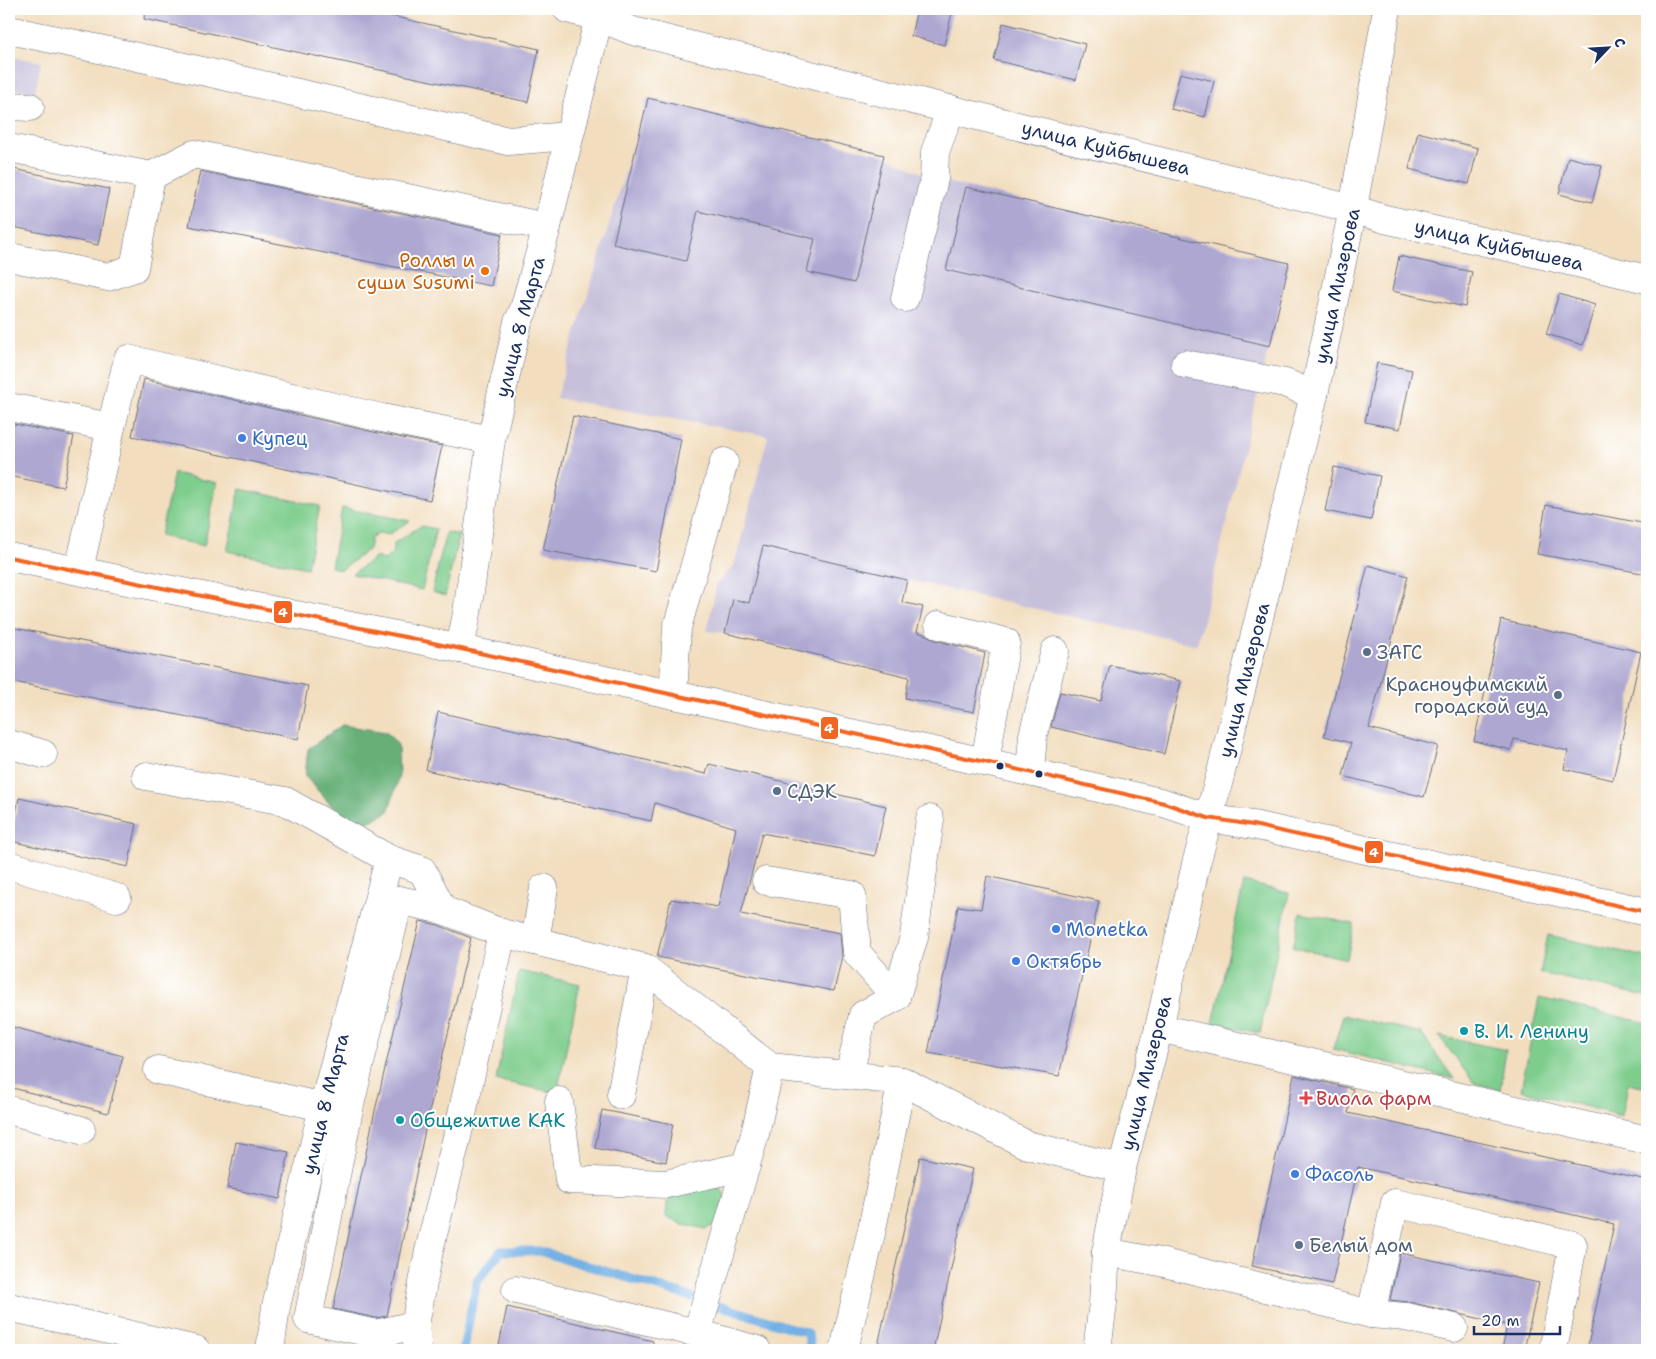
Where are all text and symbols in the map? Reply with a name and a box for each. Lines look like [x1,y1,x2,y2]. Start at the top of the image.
north arrow [1584,22,1634,72]
text: С [1610,35,1630,50]
street label: улица Куйбышева [1019,115,1193,181]
street label: улица Мизерова [1308,206,1366,366]
street label: улица Куйбышева [1412,213,1586,277]
place label: Роллы и суши Susumi [357,248,475,295]
street label: улица 8 Марта [489,254,551,400]
marker: Роллы и суши Susumi [479,265,491,277]
place label: Купец [252,426,308,451]
marker: Купец [236,432,248,444]
line badge: 4 [273,600,293,624]
street label: улица Мизерова [1213,600,1275,760]
text: 4 [278,603,288,621]
place label: ЗАГС [1377,640,1422,665]
marker: ЗАГС [1361,646,1373,658]
place label: Красноуфимский городской суд [1385,672,1548,719]
marker: Красноуфимский городской суд [1552,689,1564,701]
line badge: 4 [820,716,839,740]
text: 4 [824,719,834,737]
unlabelled marker [995,761,1005,771]
unlabelled marker [1034,769,1044,779]
place label: СДЭК [787,779,837,804]
marker: СДЭК [771,785,783,797]
line badge: 4 [1364,840,1384,864]
text: 4 [1369,843,1379,861]
place label: Monetka [1066,917,1148,942]
marker: Monetka [1050,923,1062,935]
place label: Октябрь [1026,949,1102,974]
marker: Октябрь [1010,955,1022,967]
street label: улица Мизерова [1115,993,1177,1153]
place label: В. И. Ленину [1474,1019,1589,1044]
marker: В. И. Ленину [1458,1025,1470,1037]
street label: улица 8 Марта [295,1031,355,1177]
place label: Виола фарм [1316,1086,1432,1111]
marker: Виола фарм [1300,1092,1312,1104]
place label: Общежитие КАК [410,1108,565,1133]
marker: Общежитие КАК [394,1114,406,1126]
place label: Фасоль [1305,1162,1374,1187]
marker: Фасоль [1289,1168,1301,1180]
place label: Белый дом [1309,1233,1413,1258]
marker: Белый дом [1293,1239,1305,1251]
scale bar [1474,1304,1560,1336]
text: 20 m [1481,1311,1520,1331]

